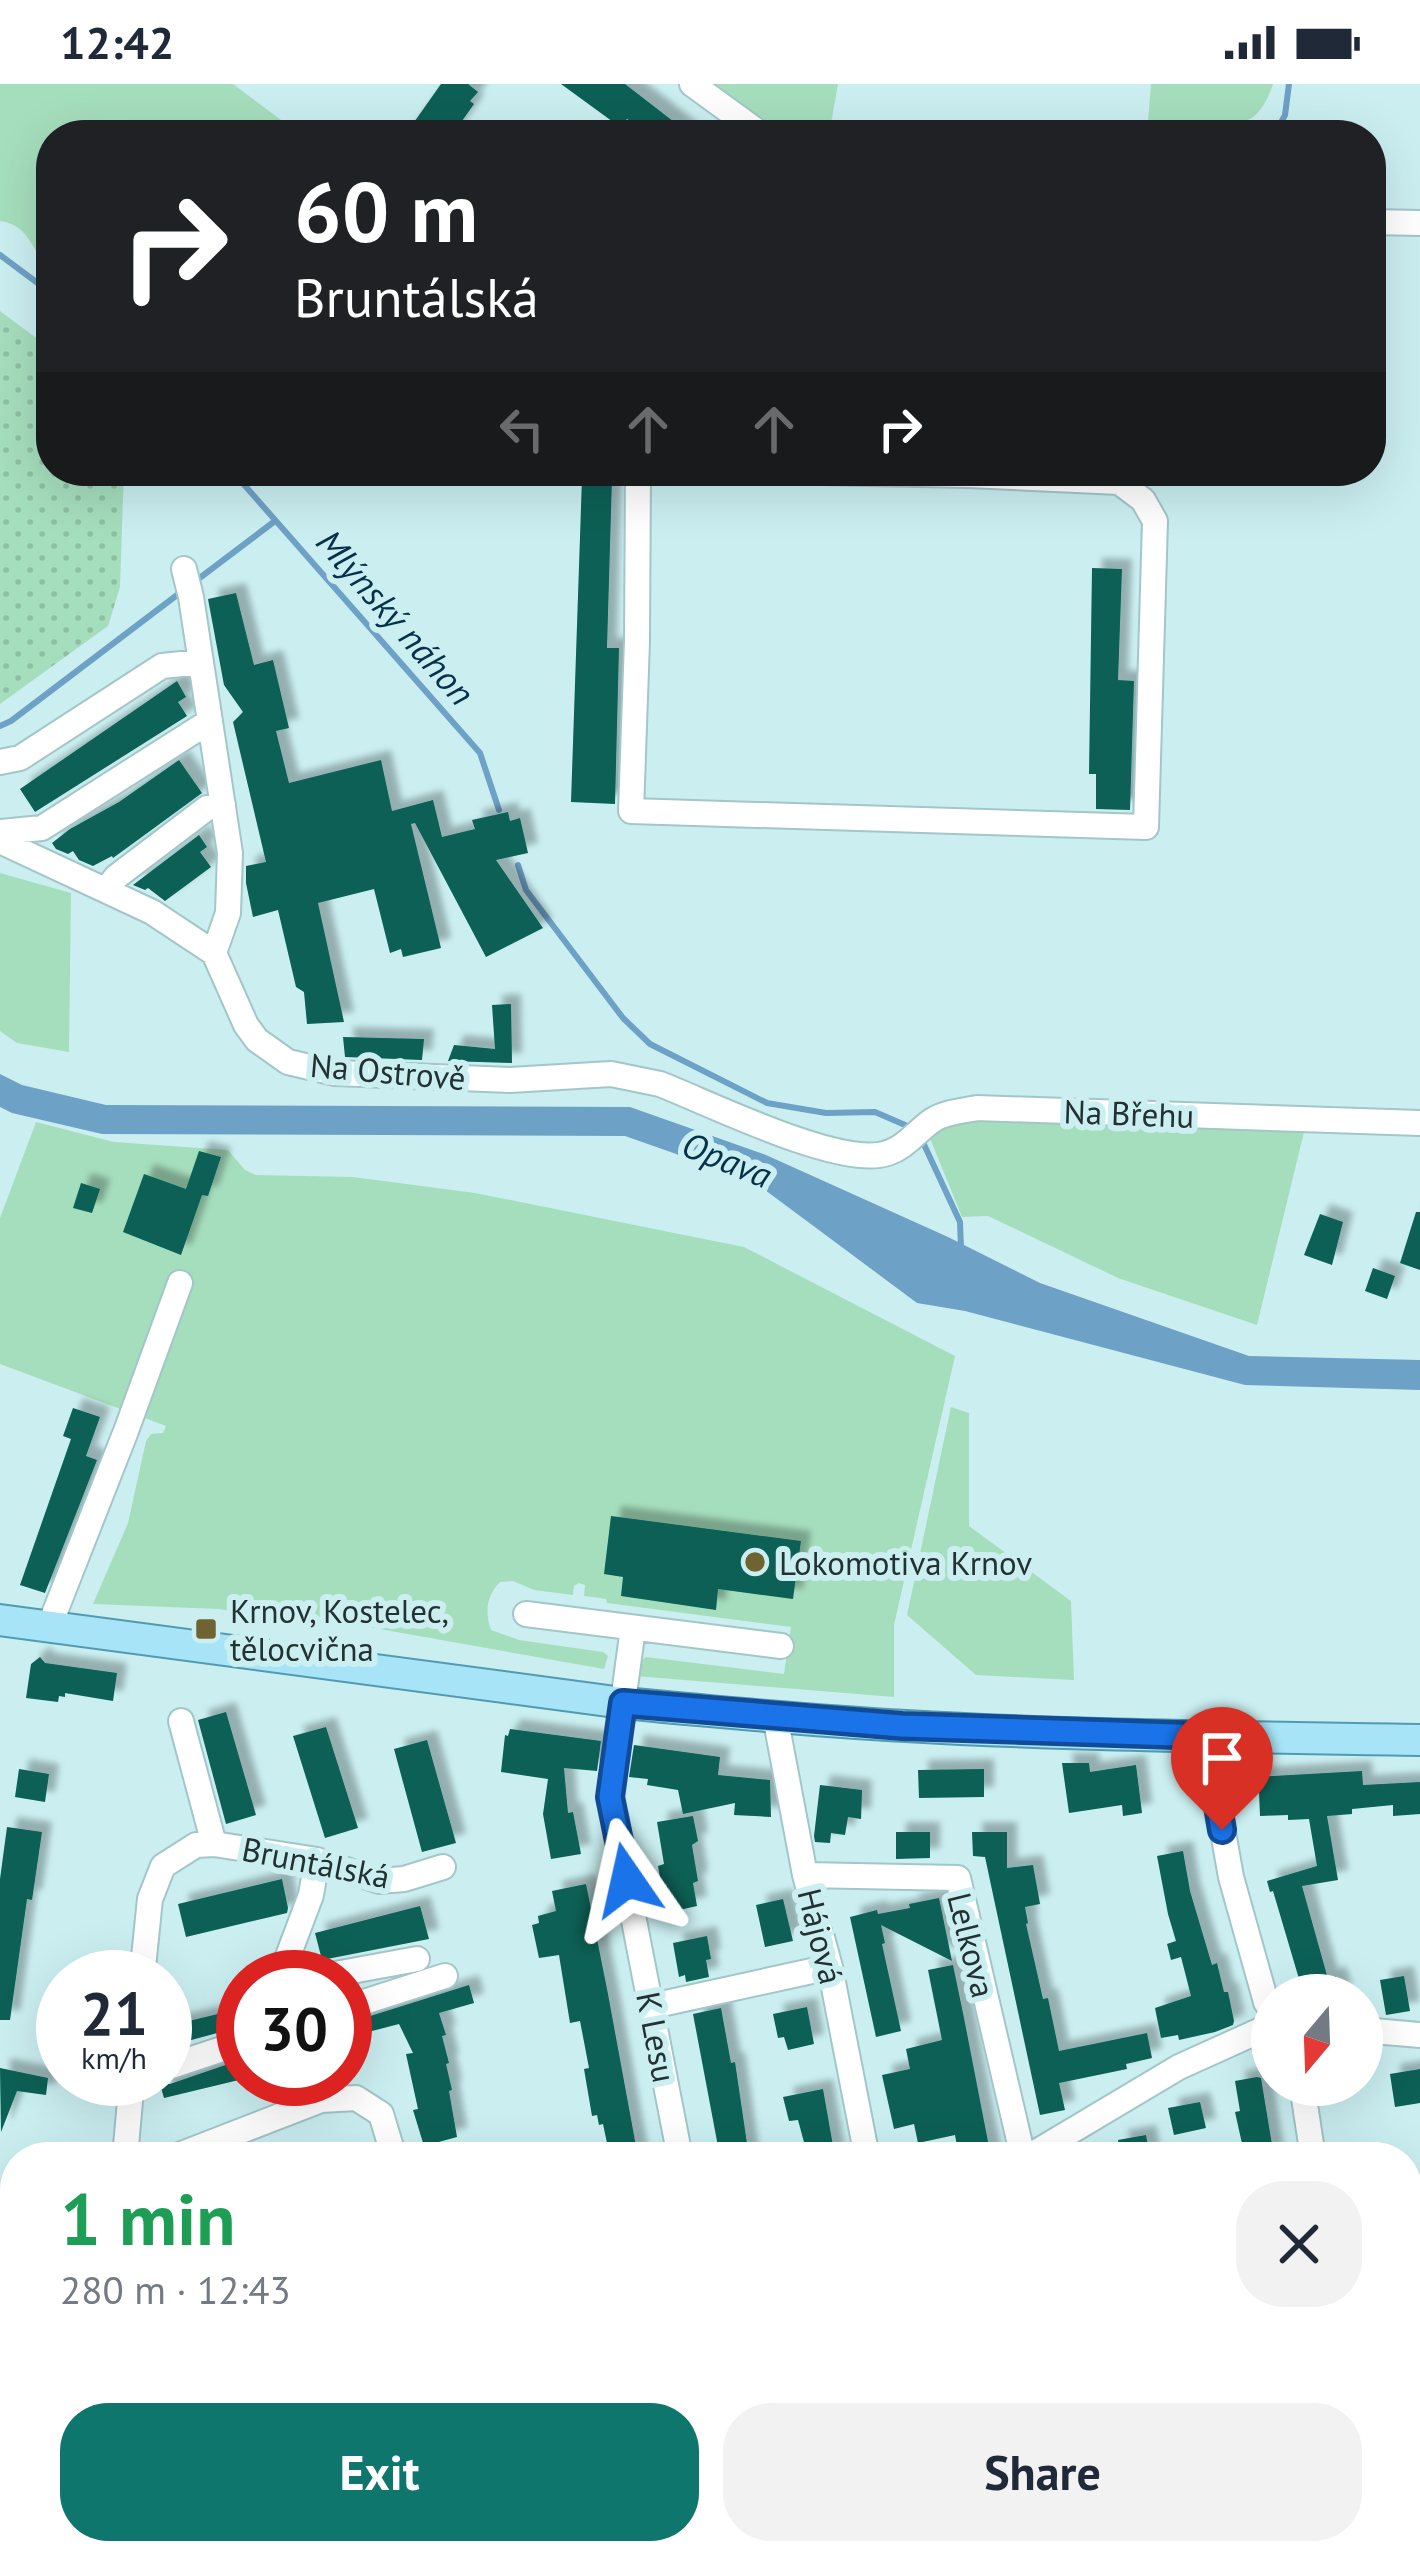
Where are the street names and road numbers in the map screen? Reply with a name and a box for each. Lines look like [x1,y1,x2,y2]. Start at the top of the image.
street label: Na Ostrově [308,1043,468,1099]
street label: Na Břehu [1063,1089,1195,1137]
street label: Bruntálská [238,1827,394,1897]
street label: Hájová [788,1884,854,1988]
street label: Lelkova [938,1888,1006,2002]
street label: K Lesu [627,1988,687,2086]

